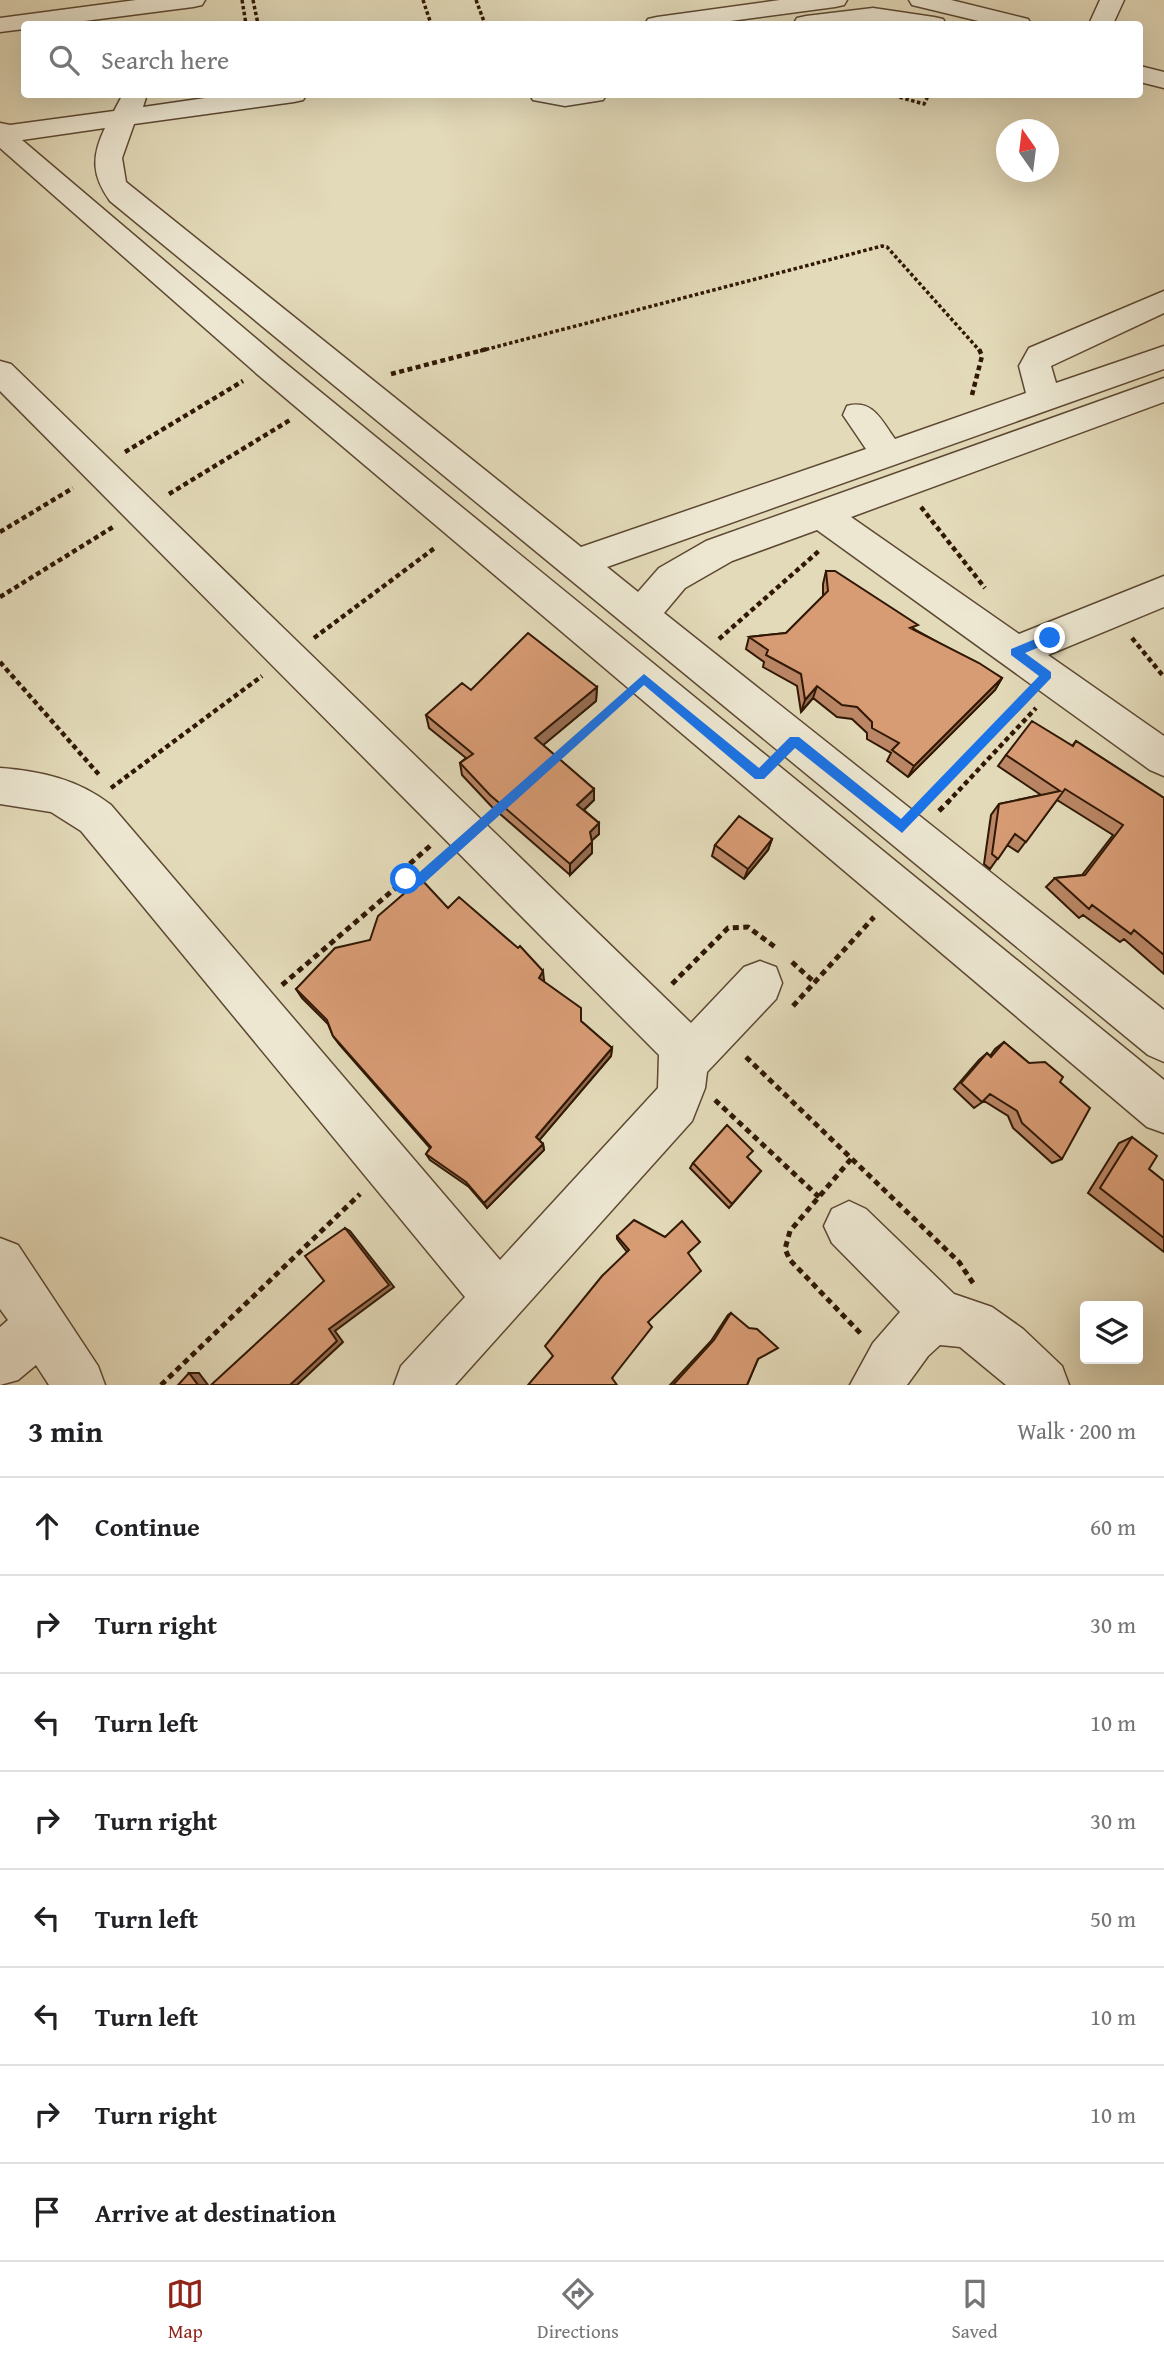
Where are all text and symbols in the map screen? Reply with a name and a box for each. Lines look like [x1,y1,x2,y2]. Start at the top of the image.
search box [21,21,1143,98]
text: Search here [101,40,229,79]
icon: search [45,41,83,79]
north arrow [996,119,1059,182]
route end [1034,622,1065,653]
route start [390,863,421,894]
map controls [1080,1301,1143,1364]
button: layers [1080,1301,1143,1364]
text: 3 min [28,1409,103,1453]
text: Walk · 200 m [1017,1414,1136,1447]
icon: ahead [28,1507,66,1545]
text: Continue [95,1507,200,1546]
text: 60 m [1090,1510,1136,1543]
icon: right [28,1605,66,1643]
text: Turn right [95,1605,217,1644]
text: 30 m [1090,1608,1136,1641]
icon: left [28,1703,66,1741]
text: Turn left [95,1703,198,1742]
text: 10 m [1090,1706,1136,1739]
icon: right [28,1801,66,1839]
text: Turn right [95,1801,217,1840]
text: 30 m [1090,1804,1136,1837]
icon: left [28,1899,66,1937]
text: Turn left [95,1899,198,1938]
text: 50 m [1090,1902,1136,1935]
icon: left [28,1997,66,2035]
text: Turn left [95,1997,198,2036]
text: 10 m [1090,2000,1136,2033]
icon: right [28,2095,66,2133]
text: Turn right [95,2095,217,2134]
text: 10 m [1090,2098,1136,2131]
icon: arrive [28,2193,66,2231]
text: Arrive at destination [95,2193,336,2232]
tab: Map [166,2275,204,2345]
tab: Directions [537,2275,619,2345]
tab: Saved [952,2275,998,2345]

